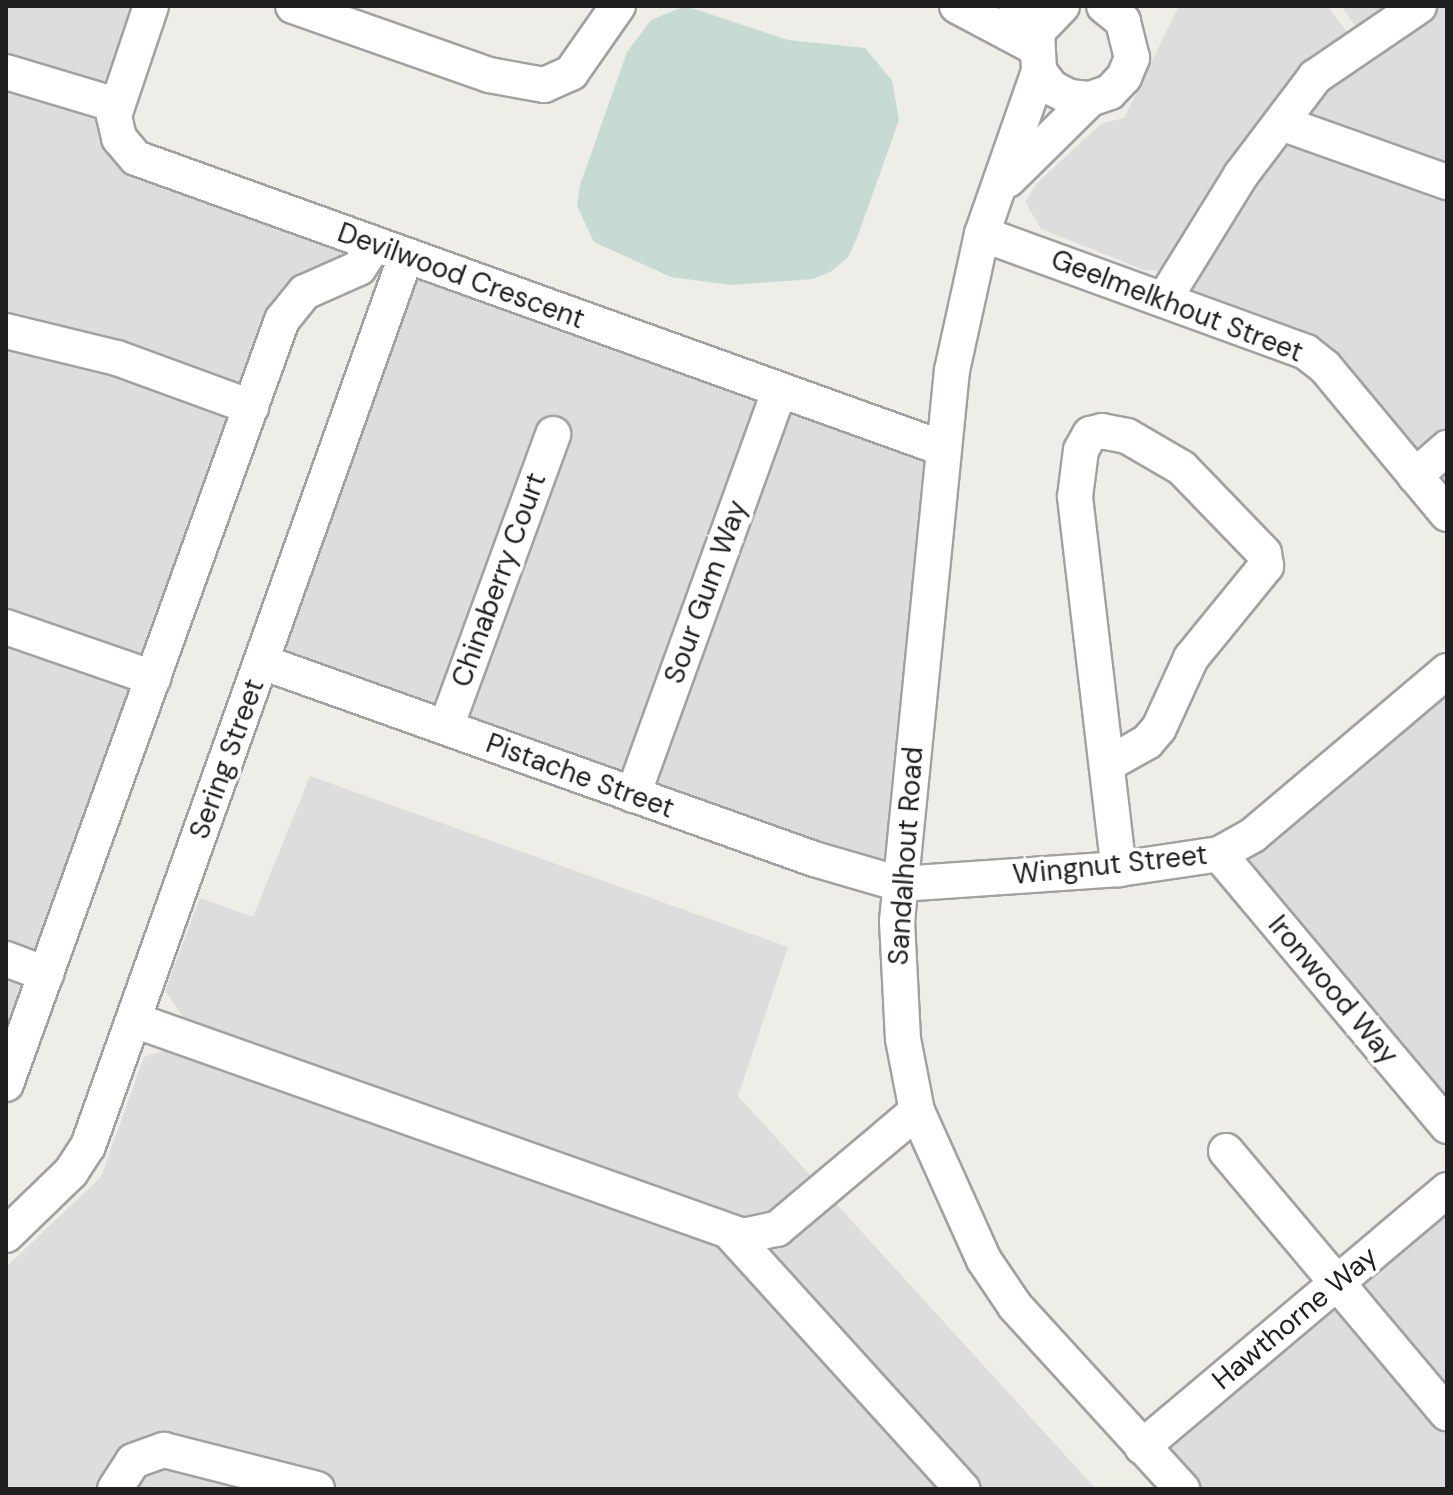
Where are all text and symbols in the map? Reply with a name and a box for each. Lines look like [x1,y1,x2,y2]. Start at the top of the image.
street label: Devilwood Crescent [333,216,589,336]
street label: Geelmelkhout Street [1046,242,1308,370]
street label: Chinaberry Court [445,468,553,692]
street label: Sour Gum Way [657,496,755,688]
street label: Sering Street [183,674,271,844]
street label: Pistache Street [481,726,679,826]
street label: Sandalhout Road [882,746,930,966]
street label: Wingnut Street [1011,838,1209,892]
street label: Ironwood Way [1261,909,1405,1071]
street label: Hawthorne Way [1206,1239,1384,1397]

